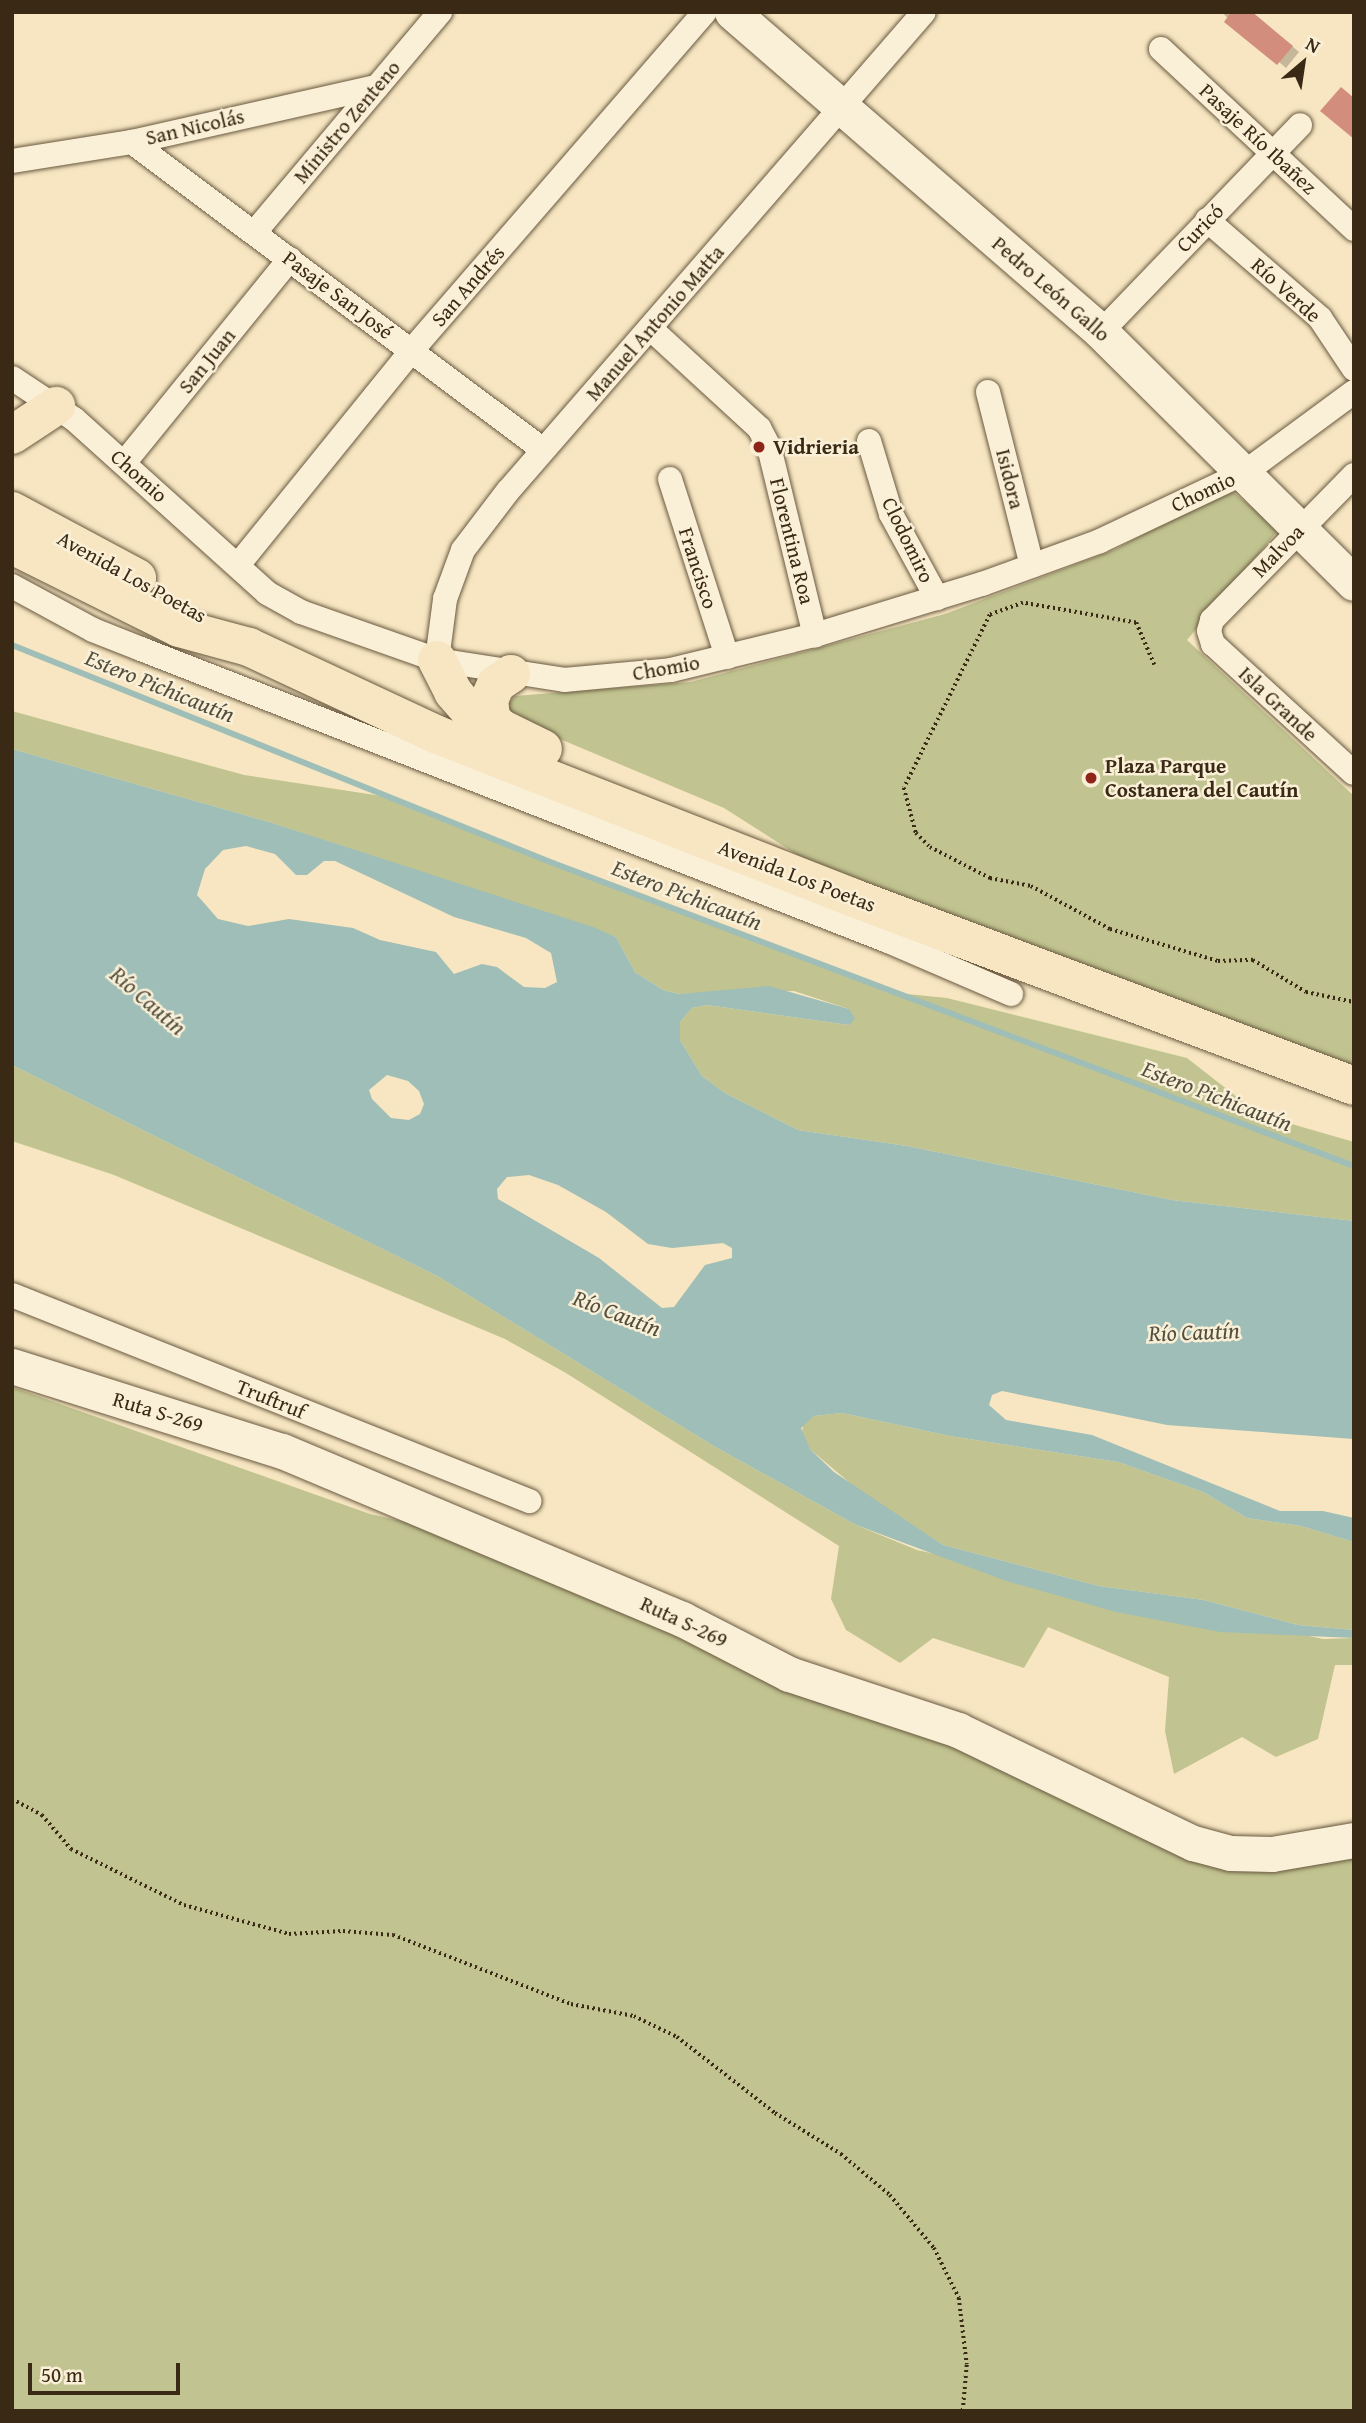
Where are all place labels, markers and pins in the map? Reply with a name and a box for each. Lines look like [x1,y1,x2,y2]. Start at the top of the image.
place label: Vidrieria [773,434,859,460]
marker: Vidrieria [751,439,767,455]
place label: Plaza Parque Costanera del Cautín [1105,753,1298,803]
marker: Plaza Parque Costanera del Cautín [1083,770,1099,786]

